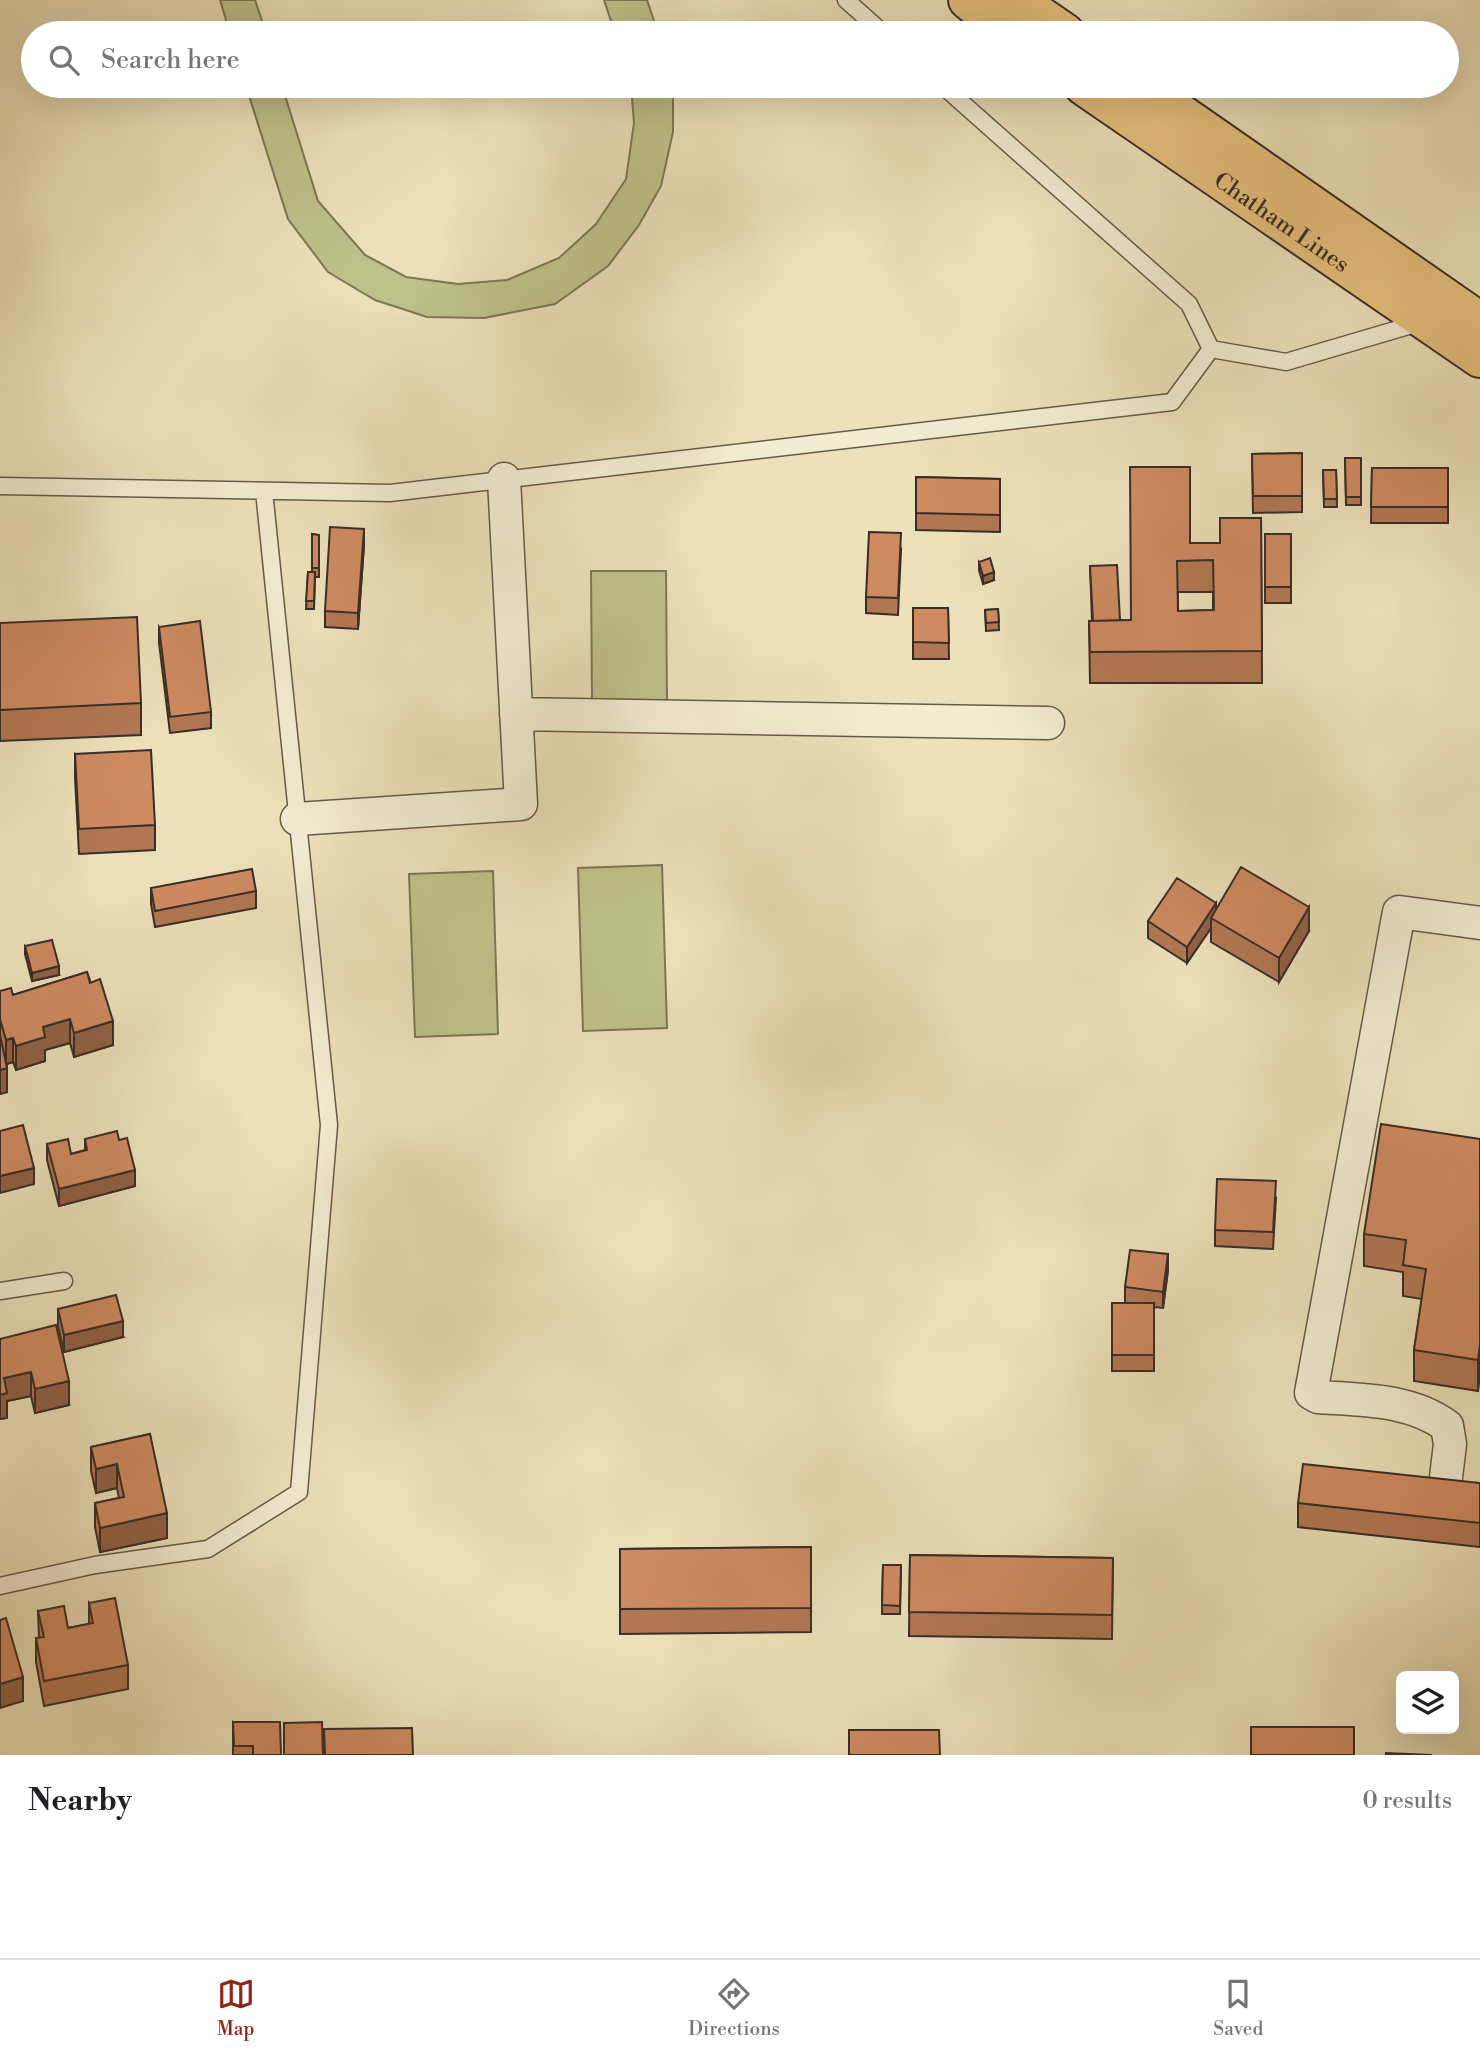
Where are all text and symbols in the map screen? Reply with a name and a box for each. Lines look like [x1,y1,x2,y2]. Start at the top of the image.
search box [21,21,1459,98]
icon: search [45,41,83,79]
text: Search here [101,44,240,76]
street label: Chatham Lines [1208,166,1354,279]
map controls [1396,1671,1459,1734]
button: layers [1396,1671,1459,1734]
text: Nearby [28,1782,132,1820]
text: 0 results [1362,1787,1452,1815]
tab: Map [217,1975,255,2041]
tab: Directions [688,1975,780,2041]
tab: Saved [1213,1975,1263,2041]

